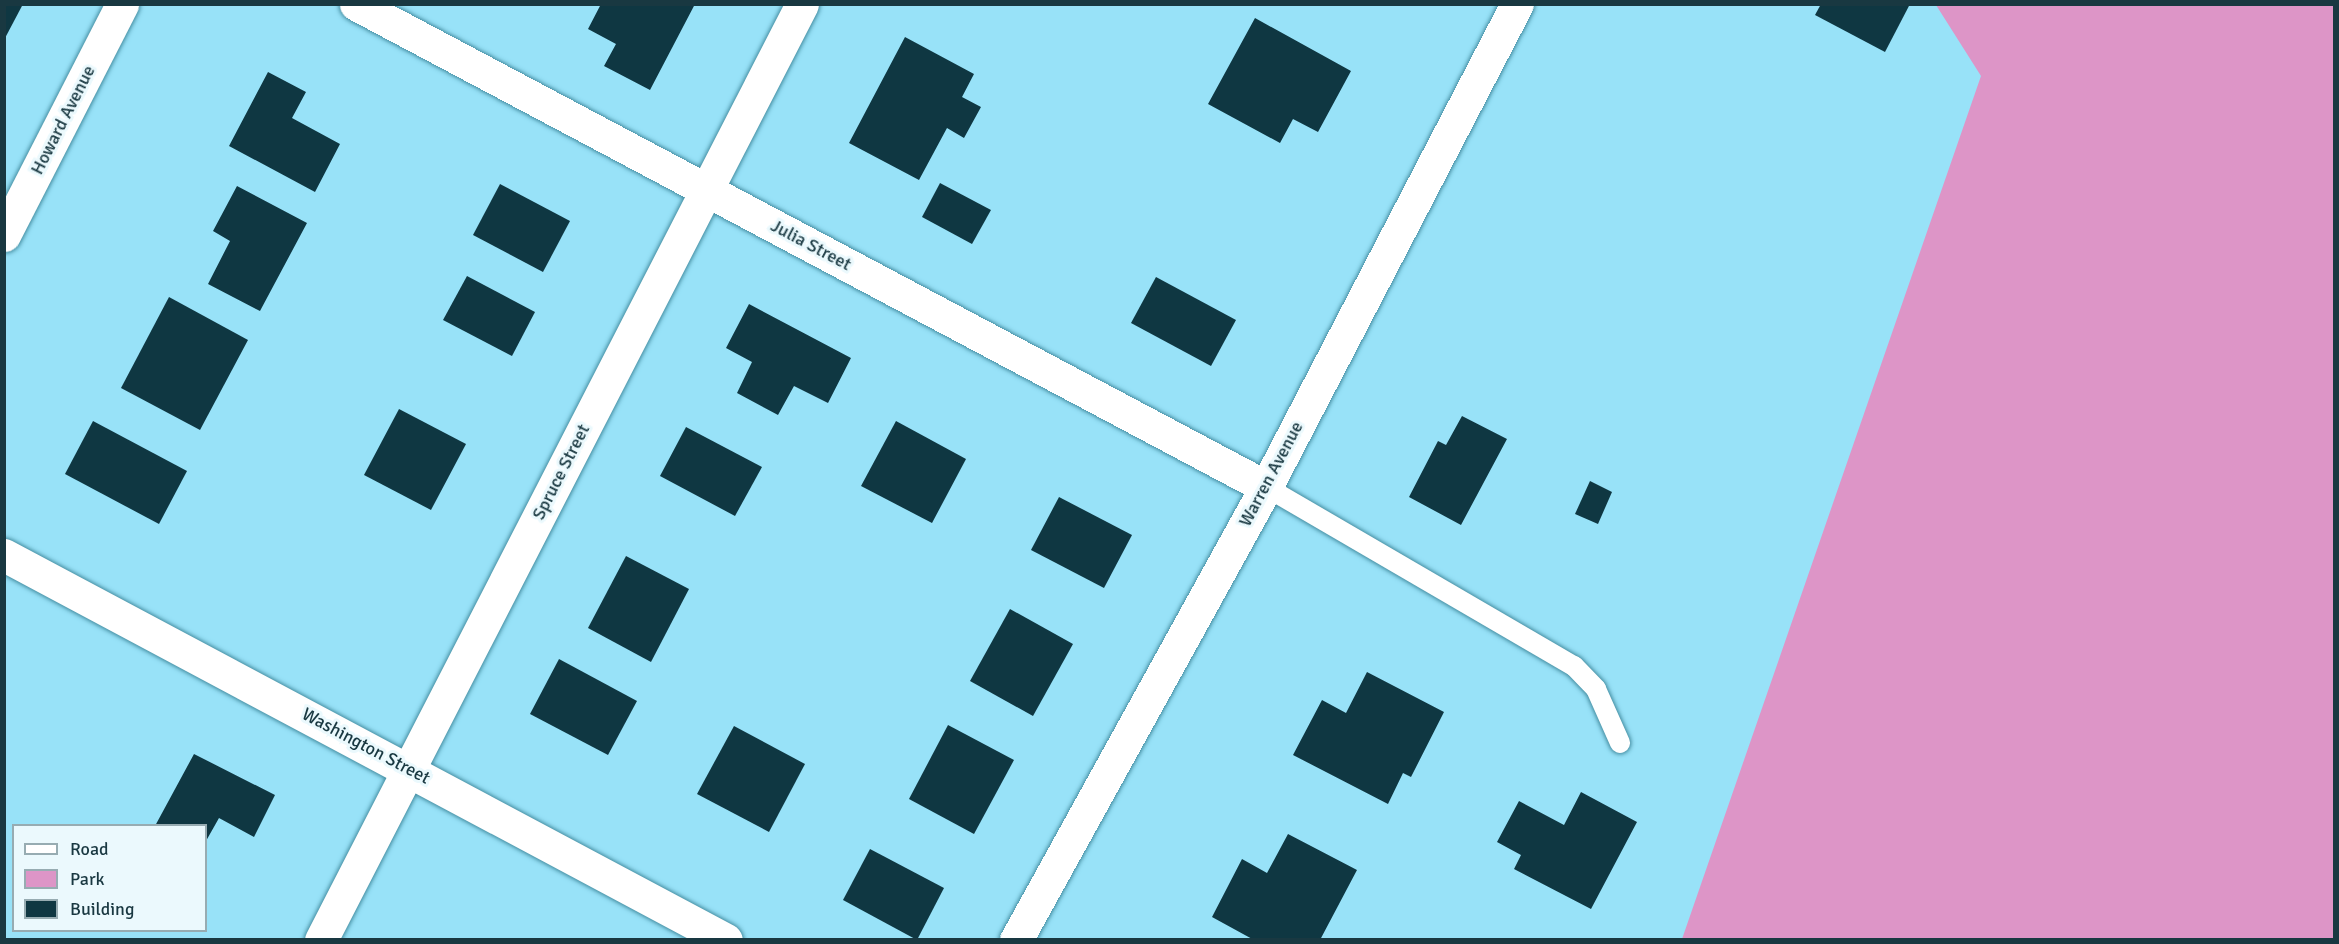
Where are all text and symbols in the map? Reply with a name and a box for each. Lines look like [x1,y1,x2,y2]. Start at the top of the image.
street label: Howard Avenue [26,62,100,178]
street label: Julia Street [767,215,855,275]
street label: Warren Avenue [1234,418,1308,530]
street label: Spruce Street [528,421,594,523]
street label: Washington Street [298,703,434,789]
legend [12,824,207,932]
text: Road [70,838,109,860]
text: Park [70,868,105,890]
text: Building [70,898,134,920]

